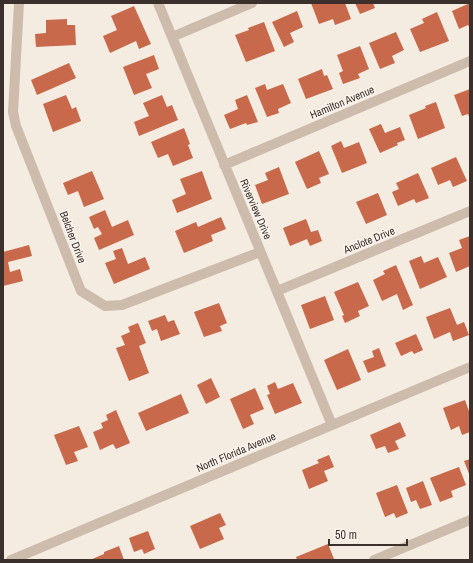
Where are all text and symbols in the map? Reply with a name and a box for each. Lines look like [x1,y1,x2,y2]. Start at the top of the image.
street label: Hamilton Avenue [308,82,376,122]
street label: Riverview Drive [237,177,275,241]
street label: Belcher Drive [57,209,89,265]
street label: Anclote Drive [340,223,397,257]
street label: North Florida Avenue [194,429,278,475]
scale bar [329,521,407,547]
text: 50 m [335,527,357,543]

